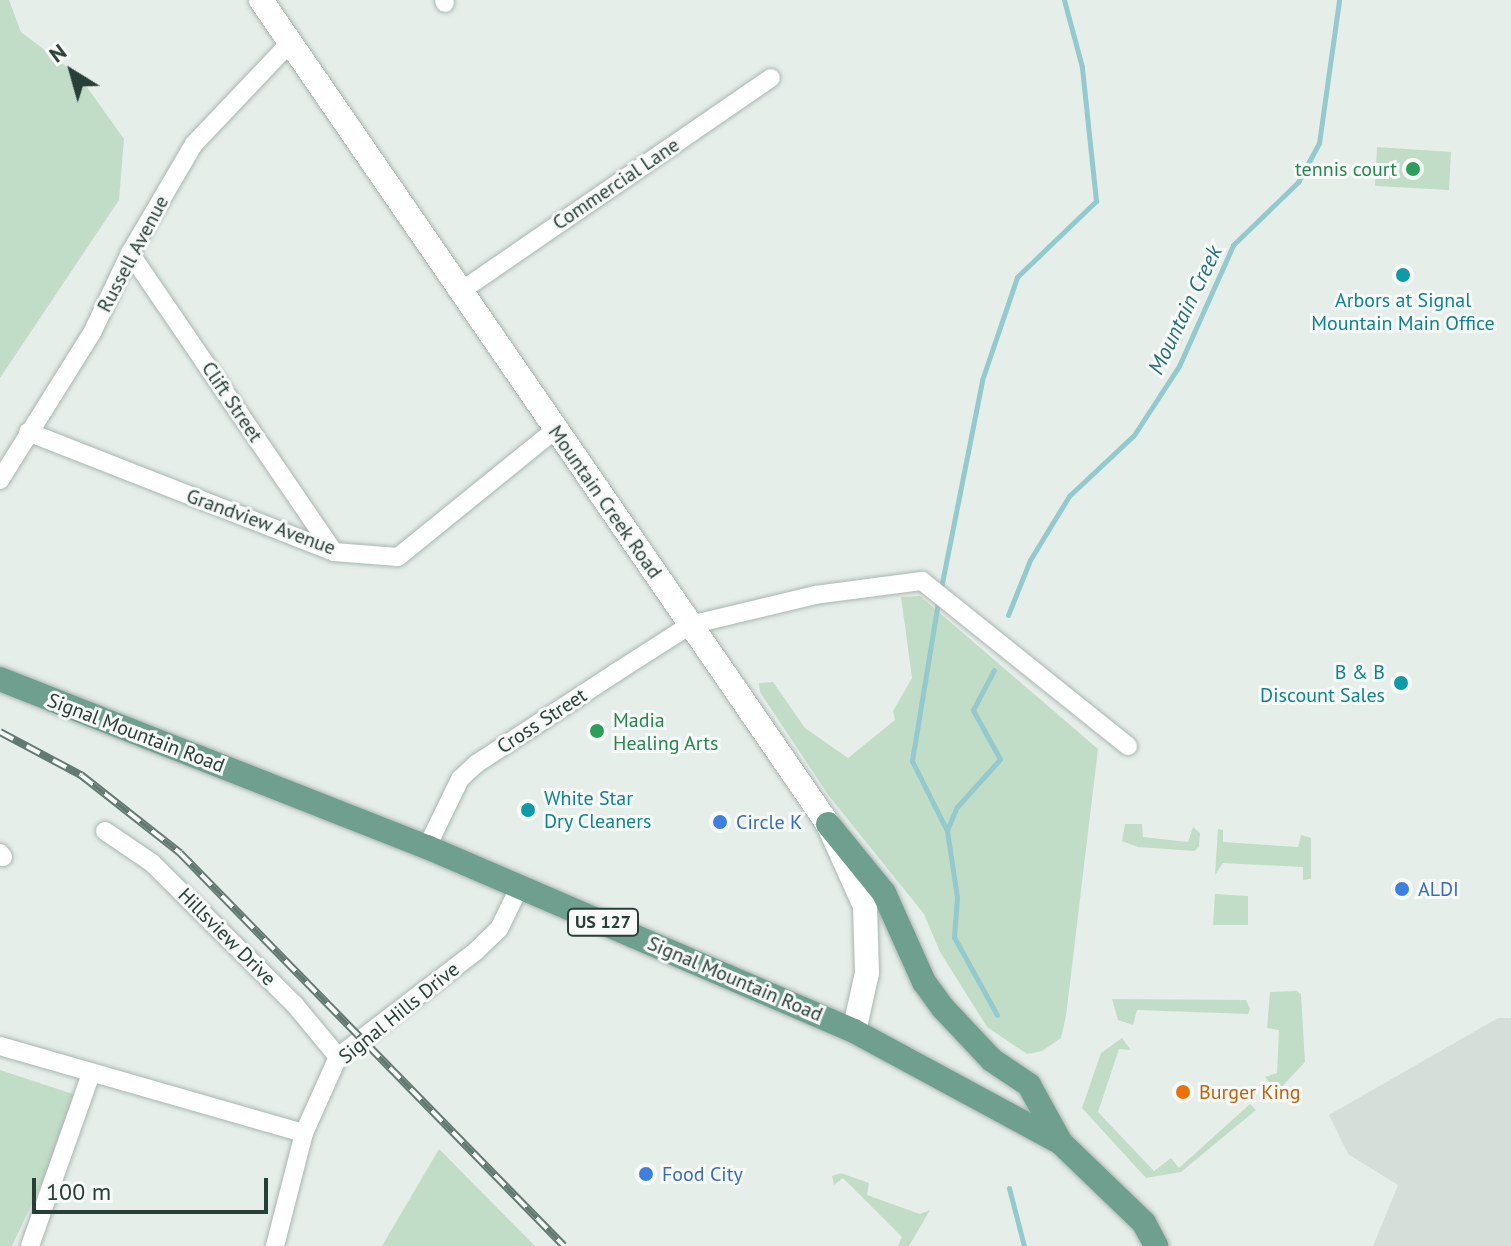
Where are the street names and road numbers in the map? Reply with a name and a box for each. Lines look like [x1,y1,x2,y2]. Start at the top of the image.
street label: Commercial Lane [548,133,684,235]
street label: Russell Avenue [92,191,174,317]
street label: Clift Street [196,357,268,447]
street label: Mountain Creek Road [543,421,667,583]
street label: Grandview Avenue [183,484,339,560]
street label: Cross Street [493,683,591,759]
street label: Signal Mountain Road [44,688,228,778]
street label: Hillsview Drive [173,883,281,991]
road number: US 127 [567,908,639,936]
street label: Signal Mountain Road [644,931,826,1027]
street label: Signal Hills Drive [334,957,464,1069]

